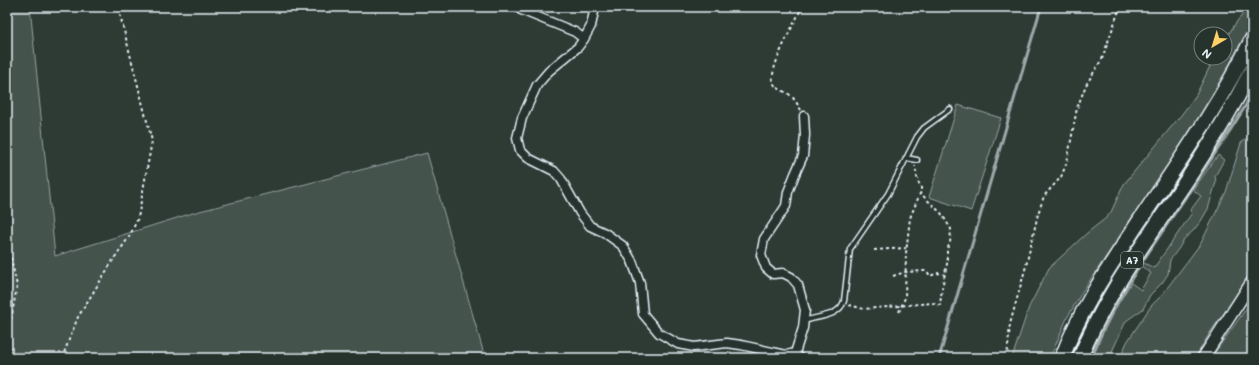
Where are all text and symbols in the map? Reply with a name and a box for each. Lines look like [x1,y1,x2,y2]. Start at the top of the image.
north arrow [1193,26,1233,66]
text: N [1199,46,1214,63]
road number: A7 [1121,252,1143,268]

